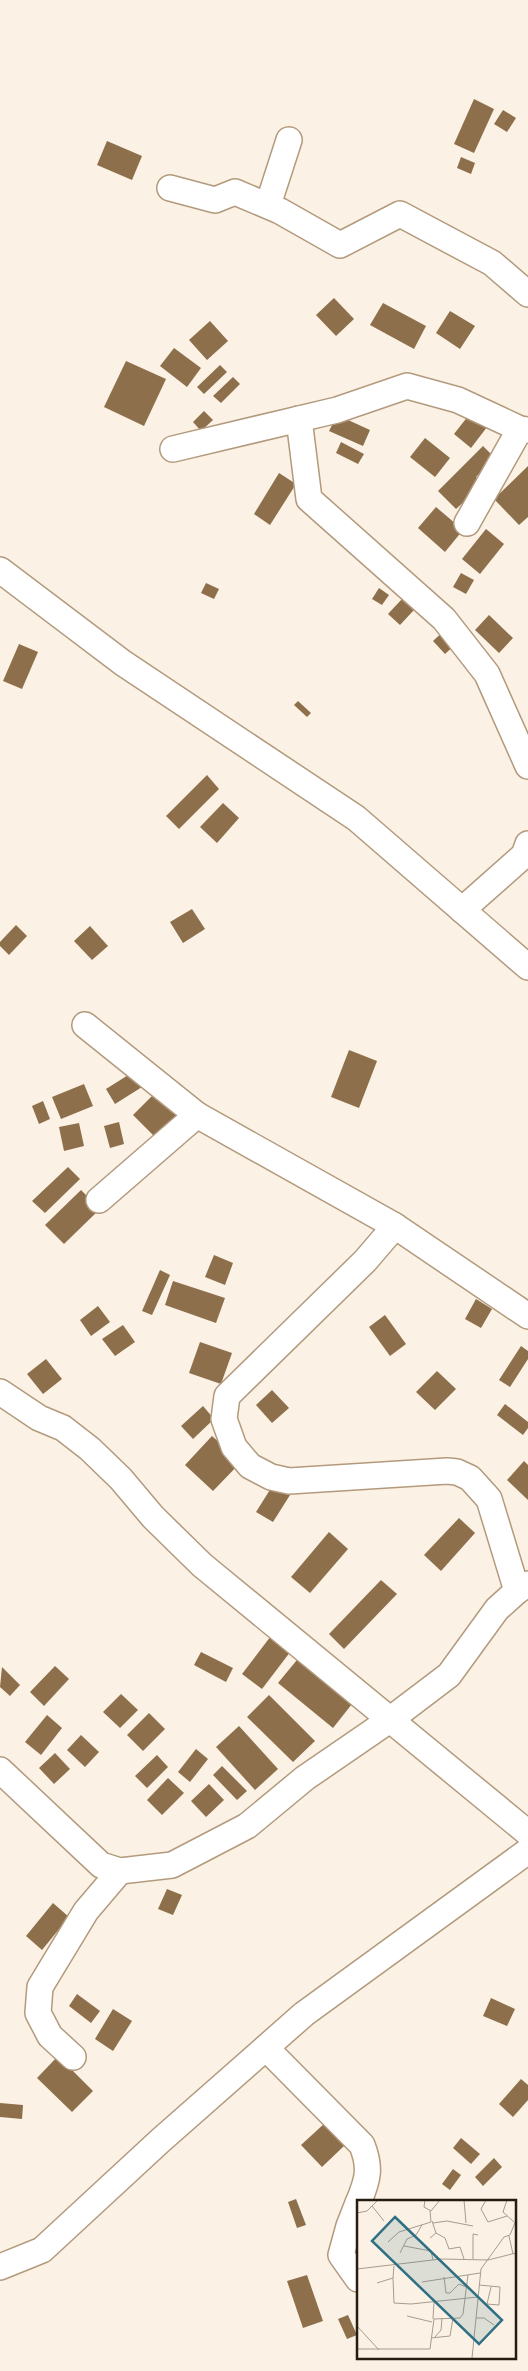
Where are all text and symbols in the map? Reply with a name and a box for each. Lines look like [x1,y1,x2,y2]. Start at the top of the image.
inset map [357,2200,516,2358]

